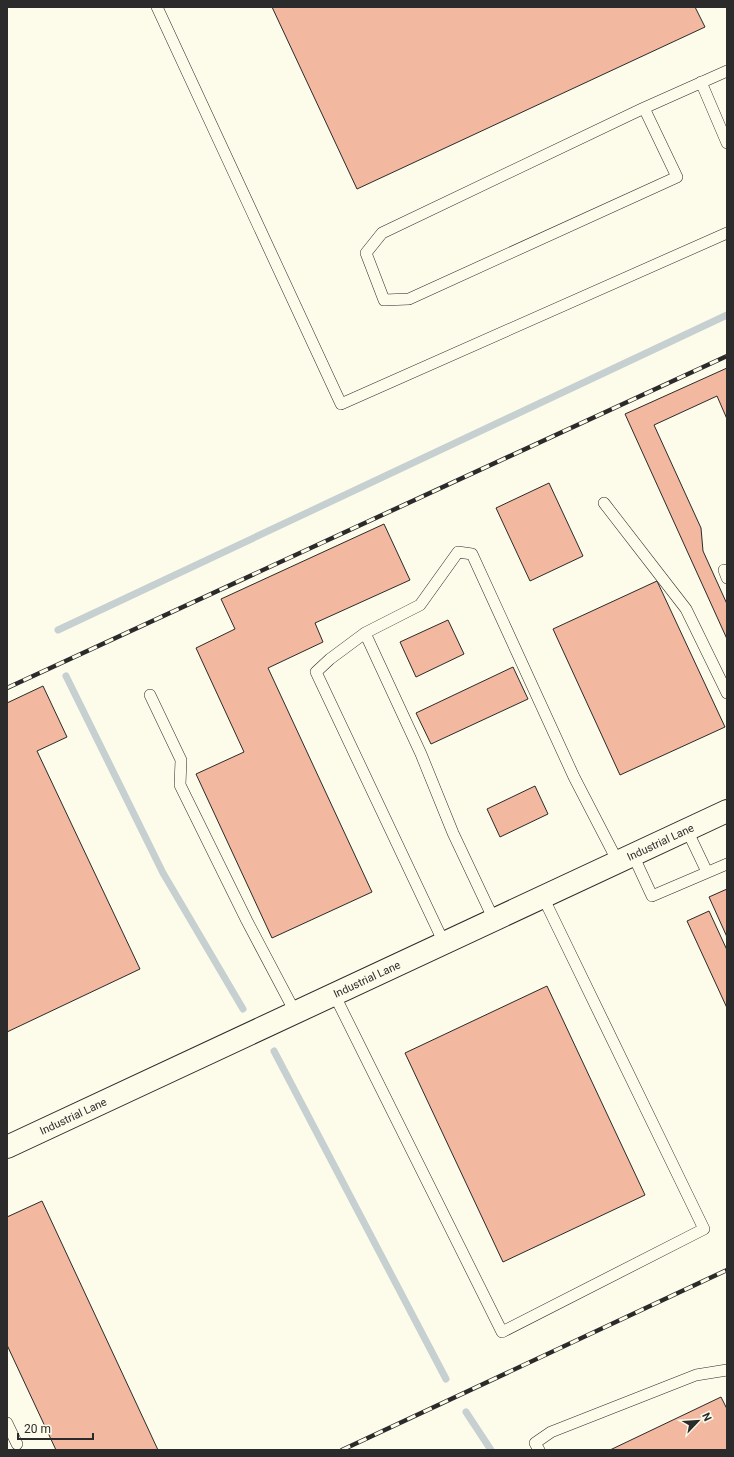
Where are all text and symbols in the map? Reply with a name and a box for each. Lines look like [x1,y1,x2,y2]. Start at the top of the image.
street label: Industrial Lane [625,821,696,864]
street label: Industrial Lane [331,958,403,1001]
street label: Industrial Lane [38,1095,109,1138]
north arrow [678,1401,718,1441]
text: N [699,1411,714,1423]
scale bar [18,1415,93,1441]
text: 20 m [24,1422,51,1436]

